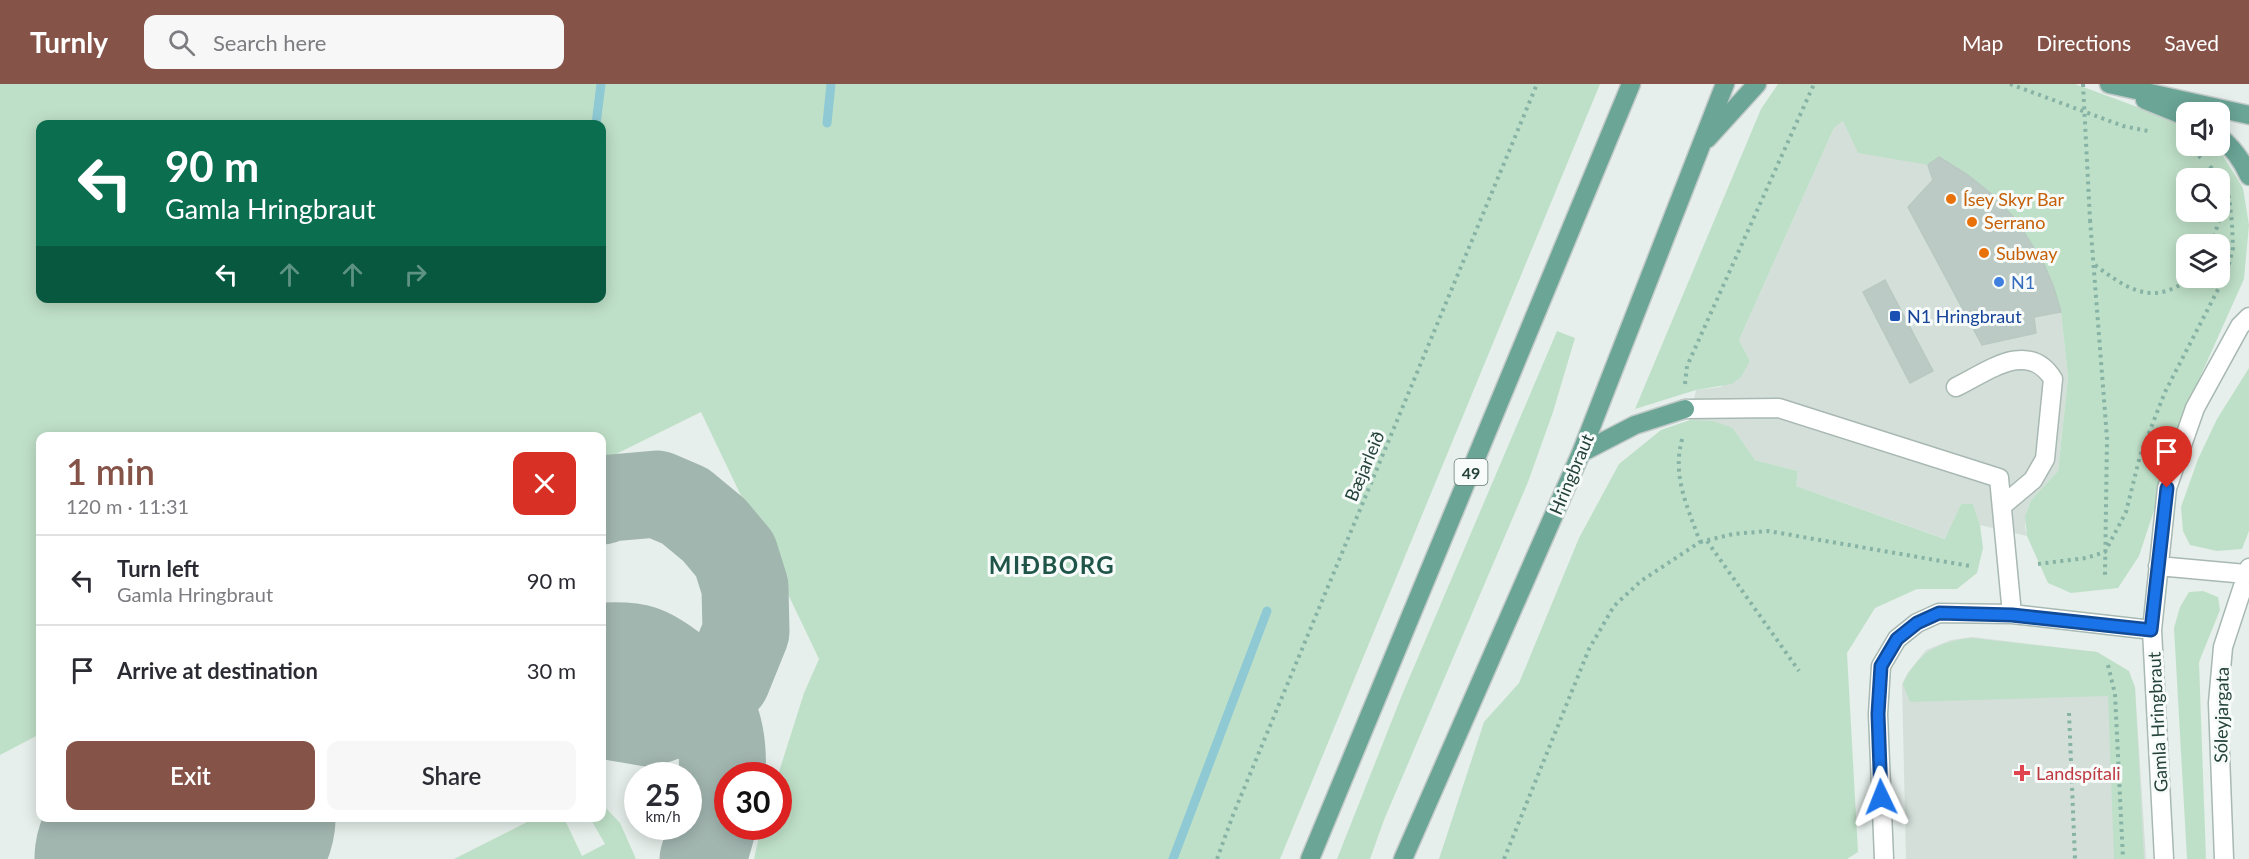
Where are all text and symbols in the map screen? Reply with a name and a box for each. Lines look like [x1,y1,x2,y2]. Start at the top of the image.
search box [144,15,564,69]
text: Turnly [30,25,108,59]
icon: search [165,26,198,59]
text: Search here [213,29,326,56]
text: Map [1962,30,2003,55]
text: Directions [2036,30,2131,55]
text: Saved [2164,30,2219,55]
map controls [2176,102,2230,288]
button: sound [2176,102,2230,156]
text: 90 m [165,141,259,191]
icon: left [66,144,144,222]
button: search [2176,168,2230,222]
place label: Ísey Skyr Bar [1963,188,2065,210]
text: Gamla Hringbraut [165,192,376,225]
marker: Ísey Skyr Bar [1944,192,1958,206]
place label: Serrano [1984,211,2045,233]
marker: Serrano [1965,215,1979,229]
button: layers [2176,234,2230,288]
place label: Subway [1996,242,2058,264]
marker: Subway [1977,246,1991,260]
icon: left [210,258,243,291]
icon: ahead [273,258,306,291]
icon: ahead [336,258,369,291]
icon: right [399,258,432,291]
place label: N1 [2011,271,2035,293]
marker: N1 [1992,275,2006,289]
place label: N1 Hringbraut [1907,305,2022,327]
marker: N1 Hringbraut [1888,309,1902,323]
pin [2141,426,2192,488]
street label: Bæjarleið [1339,428,1389,504]
street label: Hringbraut [1544,430,1598,518]
icon: arrive [2150,435,2183,468]
text: 1 min [66,449,155,493]
button: close [513,452,576,515]
road number: 49 [1454,459,1488,485]
text: 120 m · 11:31 [66,494,189,518]
district label: MIÐBORG [989,550,1115,579]
text: Turn left [117,555,199,582]
icon: left [66,564,99,597]
text: 90 m [527,567,576,594]
text: Gamla Hringbraut [117,582,273,606]
street label: Gamla Hringbraut [2142,651,2172,793]
icon: arrive [66,654,99,687]
text: Arrive at destination [117,657,318,684]
text: 30 m [527,657,576,684]
street label: Sóleyjargata [2209,667,2233,763]
button: Exit [66,741,315,810]
button: Share [327,741,576,810]
speed limit sign: 30 [714,762,792,840]
place label: Landspítali [2036,762,2120,784]
marker: Landspítali [2013,764,2031,782]
position arrow [1849,765,1913,829]
text: 25 [646,776,680,812]
text: km/h [645,807,681,825]

